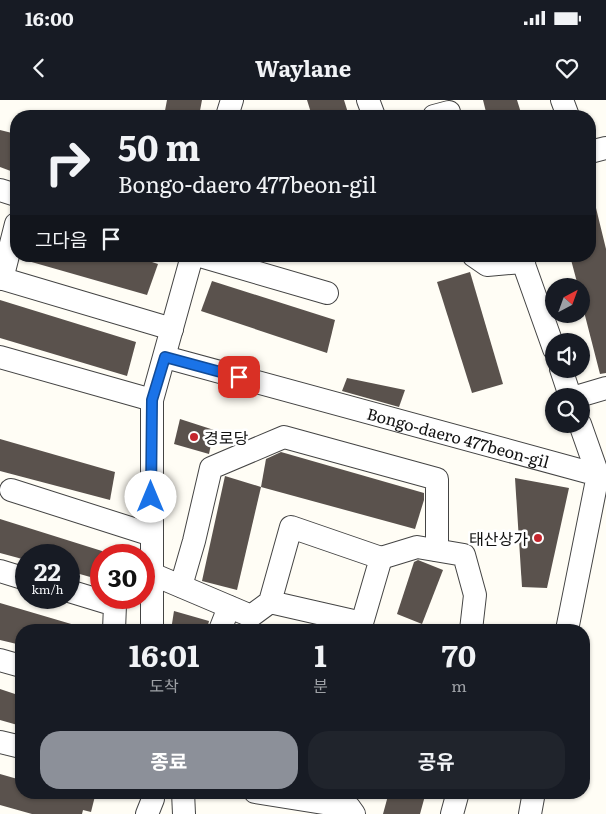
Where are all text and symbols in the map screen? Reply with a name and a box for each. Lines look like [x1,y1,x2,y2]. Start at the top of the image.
text: 16:00 [25,4,74,32]
text: Waylane [255,51,351,84]
icon: back [25,54,53,82]
icon: heart [553,54,581,82]
text: 50 m [118,120,201,172]
icon: right [35,130,100,195]
text: Bongo-daero 477beon-gil [118,167,377,200]
text: 그다음 [35,225,87,253]
icon: arrive [97,225,125,253]
north arrow [545,278,590,322]
map controls [545,278,590,433]
button: sound [545,333,590,378]
pin [218,356,260,398]
icon: arrive [225,363,253,391]
button: search [545,388,590,433]
street label: Bongo-daero 477beon-gil [364,401,552,473]
place label: 경로당 [204,425,248,449]
marker: 경로당 [188,431,200,443]
position arrow [124,470,176,522]
place label: 태산상가 [469,526,528,550]
marker: 태산상가 [532,532,544,544]
speed limit sign: 30 [90,544,155,609]
text: 22 [34,552,61,589]
text: km/h [32,580,63,598]
text: 16:01 [129,632,199,676]
text: 1 [314,632,327,676]
text: 70 [442,632,476,676]
text: 도착 [149,673,179,697]
text: 분 [313,673,328,697]
text: m [451,673,467,697]
button: 종료 [40,731,298,789]
button: 공유 [308,731,565,789]

